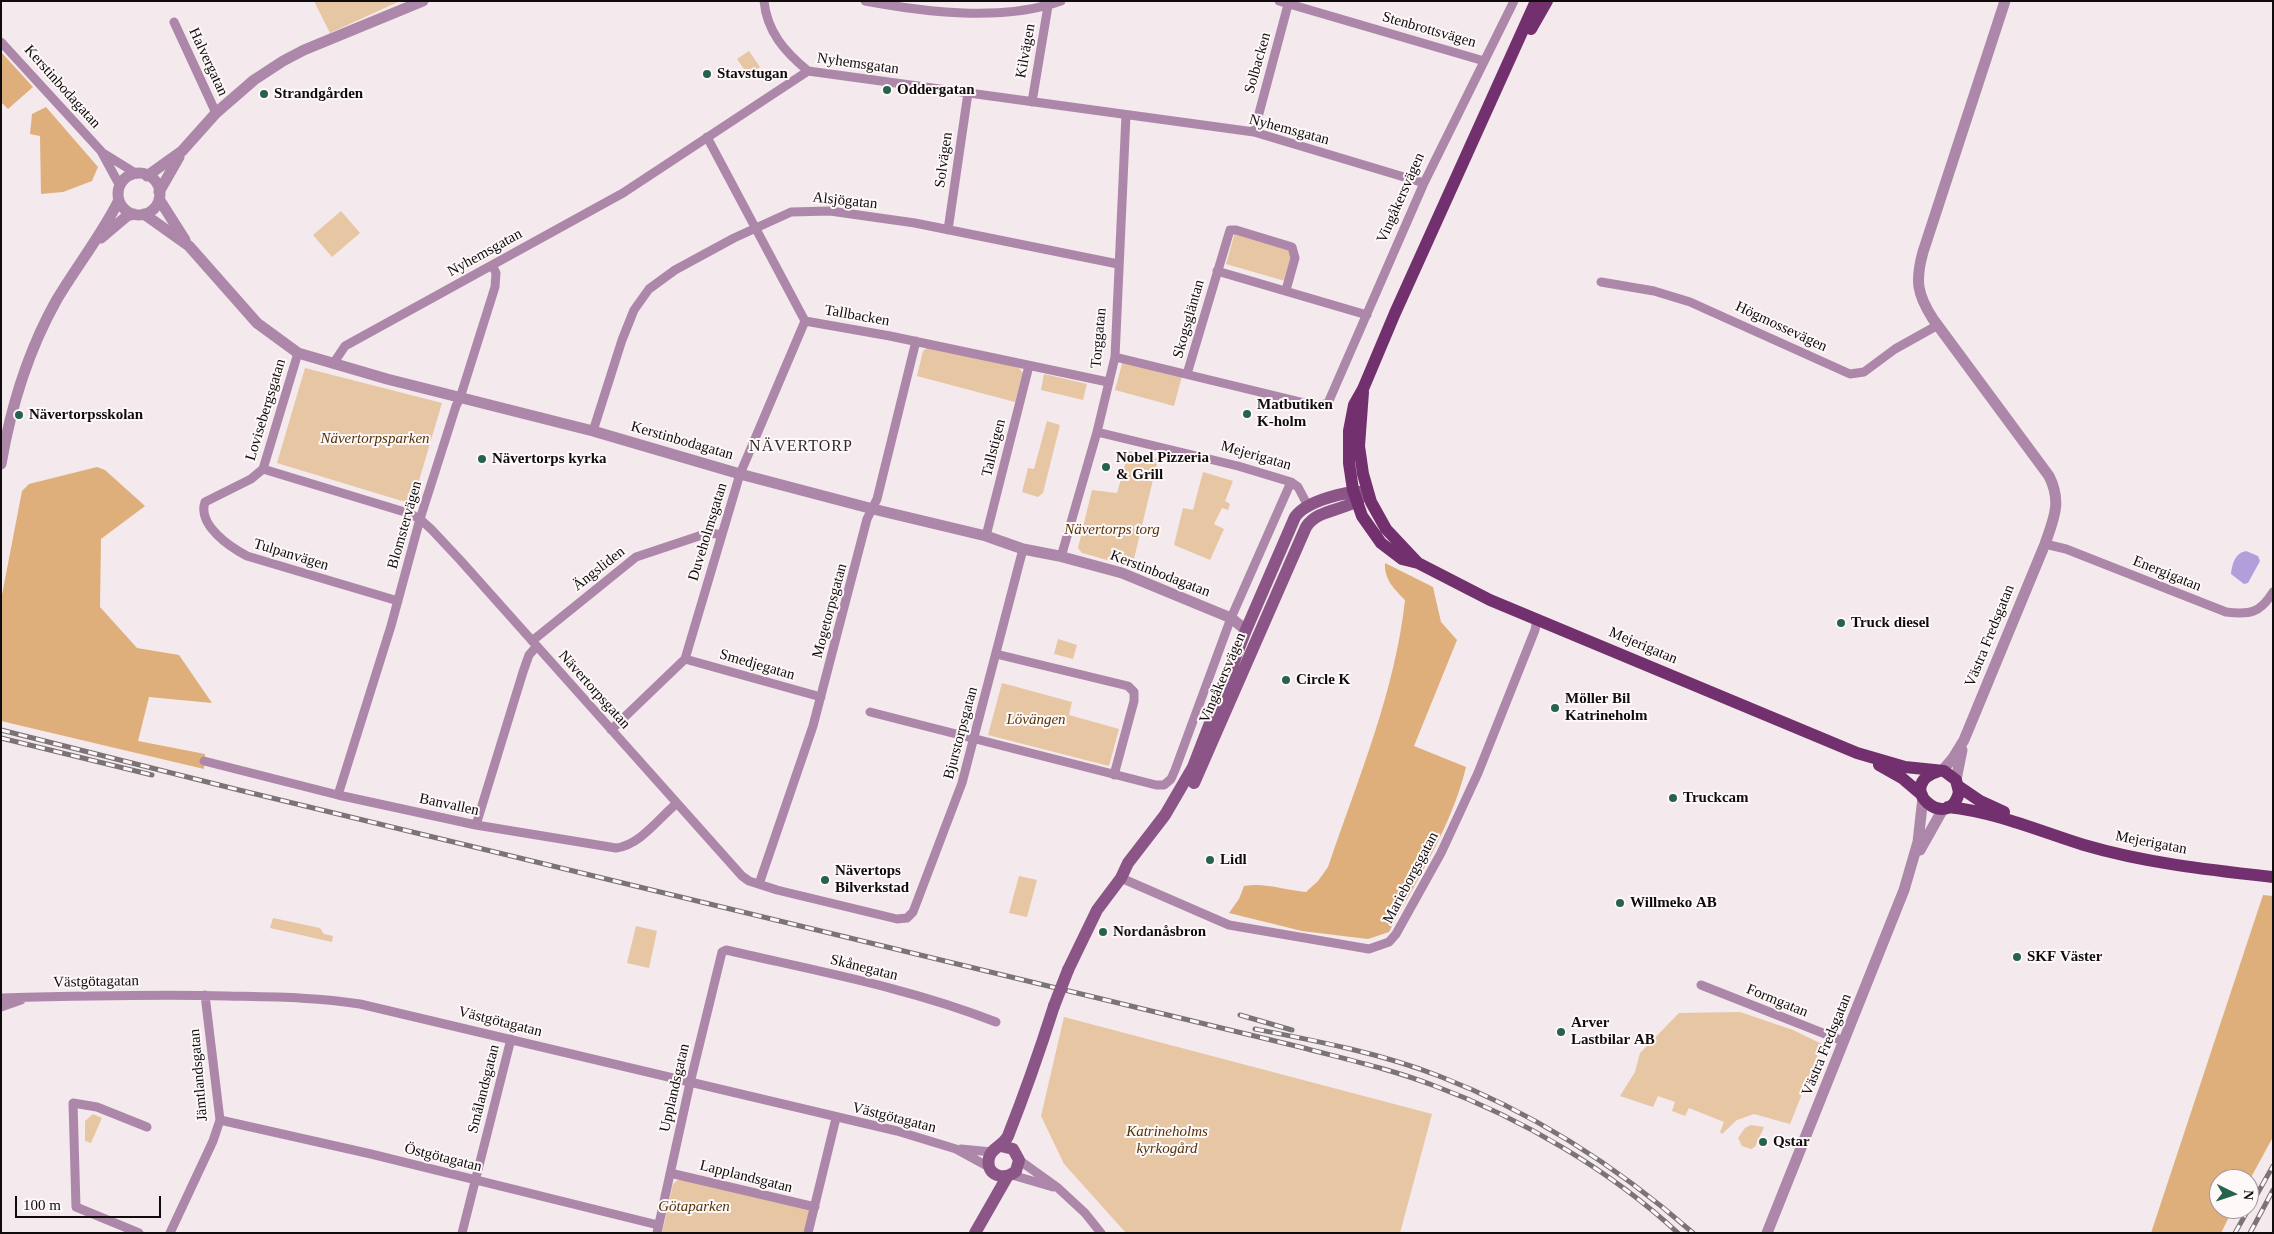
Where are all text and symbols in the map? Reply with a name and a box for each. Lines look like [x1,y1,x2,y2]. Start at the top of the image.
street label: Stenbrottsvägen [1380,8,1478,52]
street label: Kilvägen [1012,22,1040,80]
street label: Halvergatan [184,25,232,99]
street label: Solbacken [1241,30,1275,96]
street label: Kerstinbodagatan [20,42,104,132]
street label: Nyhemsgatan [816,49,900,79]
place label: Stavstugan [717,65,788,83]
marker: Stavstugan [701,68,713,80]
place label: Oddergatan [897,81,975,99]
marker: Oddergatan [881,84,893,96]
place label: Strandgården [274,85,363,103]
marker: Strandgården [258,88,270,100]
street label: Nyhemsgatan [1247,111,1331,149]
street label: Solvägen [931,131,957,189]
street label: Vingåkersvägen [1373,150,1429,246]
street label: Alsjögatan [812,189,878,213]
street label: Nyhemsgatan [445,225,525,281]
street label: Skogsgläntan [1169,278,1209,360]
street label: Högmossevägen [1732,298,1830,356]
street label: Tallbacken [823,301,891,331]
street label: Torggatan [1087,307,1111,369]
street label: Lovisebergsgatan [242,357,290,463]
place label: Matbutiken K-holm [1257,396,1333,431]
place label: Nävertorpsskolan [29,406,143,424]
marker: Matbutiken K-holm [1241,408,1253,420]
marker: Nävertorpsskolan [13,409,25,421]
street label: Tallstigen [978,417,1010,479]
street label: Kerstinbodagatan [629,418,735,464]
park label: Nävertorpsparken [320,430,430,448]
district label: NÄVERTORP [748,437,854,457]
street label: Mejerigatan [1219,437,1293,475]
place label: Nobel Pizzeria & Grill [1116,449,1209,484]
place label: Nävertorps kyrka [492,450,607,468]
marker: Nävertorps kyrka [476,453,488,465]
marker: Nobel Pizzeria & Grill [1100,461,1112,473]
street label: Blomstervägen [384,479,426,571]
street label: Duveholmsgatan [685,481,731,583]
park label: Nävertorps torg [1064,521,1160,539]
street label: Tulpanvägen [251,535,331,575]
street label: Ängsliden [569,543,629,595]
street label: Kerstinbodagatan [1107,547,1213,601]
street label: Energigatan [2130,552,2204,596]
street label: Mogetorpsgatan [809,562,851,660]
street label: Västra Fredsgatan [1961,582,2019,690]
place label: Truck diesel [1851,614,1929,632]
marker: Truck diesel [1835,617,1847,629]
street label: Mejerigatan [1606,624,1680,668]
street label: Vingåkersvägen [1196,630,1250,726]
street label: Smedjegatan [717,646,797,684]
street label: Nävertorpsgatan [554,647,634,733]
place label: Circle K [1296,671,1350,689]
marker: Circle K [1280,674,1292,686]
street label: Bjurstorpsgatan [940,685,982,781]
place label: Möller Bil Katrineholm [1565,690,1647,725]
marker: Möller Bil Katrineholm [1549,702,1561,714]
park label: Lövängen [1006,711,1066,729]
place label: Truckcam [1683,789,1749,807]
street label: Banvallen [417,790,481,820]
marker: Truckcam [1667,792,1679,804]
street label: Mejerigatan [2114,827,2188,859]
street label: Marieborgsgatan [1379,829,1443,927]
place label: Lidl [1220,851,1247,869]
marker: Lidl [1204,854,1216,866]
place label: Nävertops Bilverkstad [835,862,909,897]
marker: Nävertops Bilverkstad [819,874,831,886]
place label: Willmeko AB [1630,894,1717,912]
marker: Willmeko AB [1614,897,1626,909]
place label: Nordanåsbron [1113,923,1206,941]
marker: Nordanåsbron [1097,926,1109,938]
place label: SKF Väster [2027,948,2102,966]
street label: Skånegatan [828,951,900,985]
marker: SKF Väster [2011,951,2023,963]
street label: Västgötagatan [53,972,139,992]
street label: Formgatan [1744,980,1810,1022]
street label: Västra Fredsgatan [1798,991,1856,1099]
street label: Västgötagatan [456,1003,544,1041]
place label: Arver Lastbilar AB [1571,1014,1655,1049]
marker: Arver Lastbilar AB [1555,1026,1567,1038]
street label: Jämtlandsgatan [186,1028,212,1122]
street label: Upplandsgatan [656,1042,694,1134]
street label: Smålandsgatan [464,1043,504,1135]
street label: Västgötagatan [850,1099,938,1137]
park label: Katrineholms kyrkogård [1126,1123,1208,1158]
place label: Qstar [1773,1133,1810,1151]
marker: Qstar [1757,1136,1769,1148]
street label: Östgötagatan [402,1140,484,1176]
street label: Lapplandsgatan [698,1157,794,1197]
north arrow [2209,1169,2259,1219]
scale bar [18,1186,164,1218]
text: N [2241,1189,2256,1201]
text: 100 m [23,1197,61,1213]
park label: Götaparken [658,1198,730,1216]

